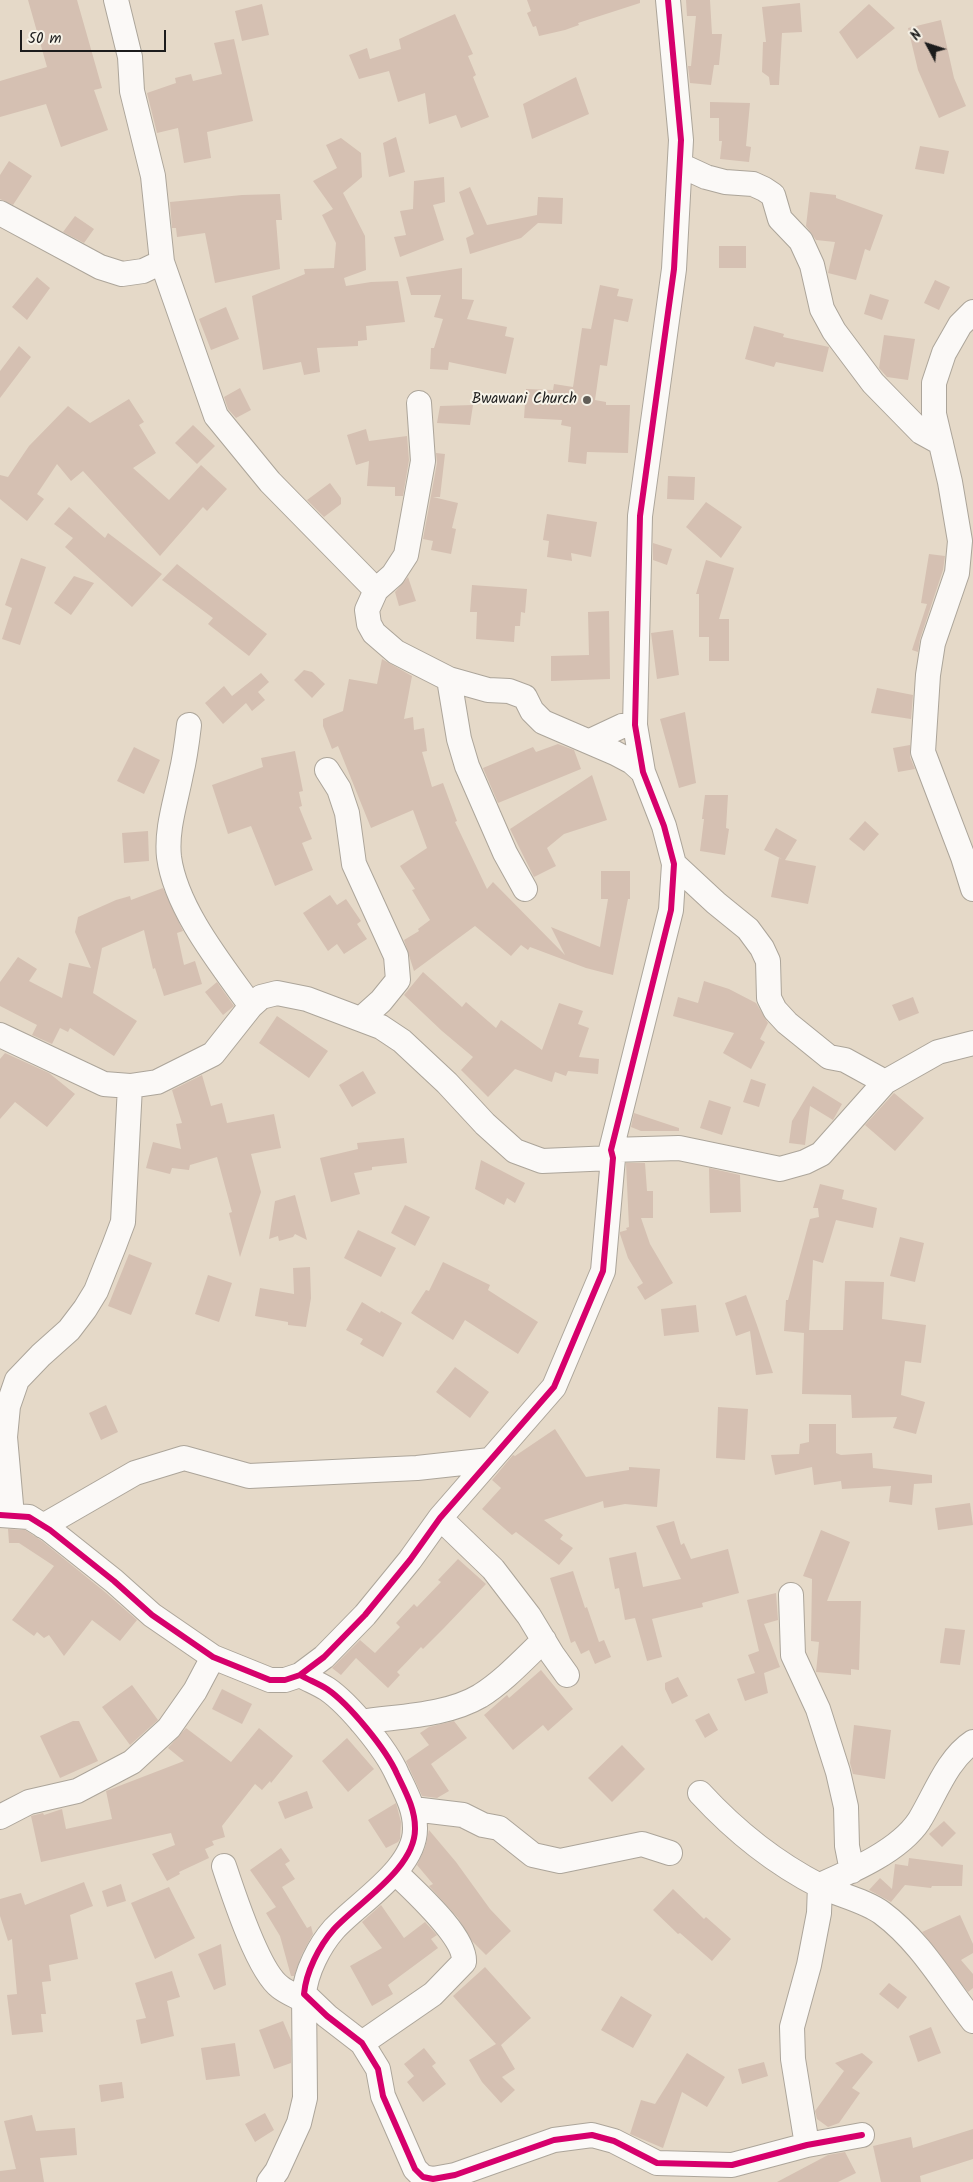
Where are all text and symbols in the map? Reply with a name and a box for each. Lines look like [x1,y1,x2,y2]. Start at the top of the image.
scale bar [22,20,169,52]
north arrow [903,20,953,70]
text: N [905,25,928,46]
text: 50 m [28,27,62,51]
place label: Bwawani Church [472,391,577,409]
marker: Bwawani Church [581,394,593,406]

